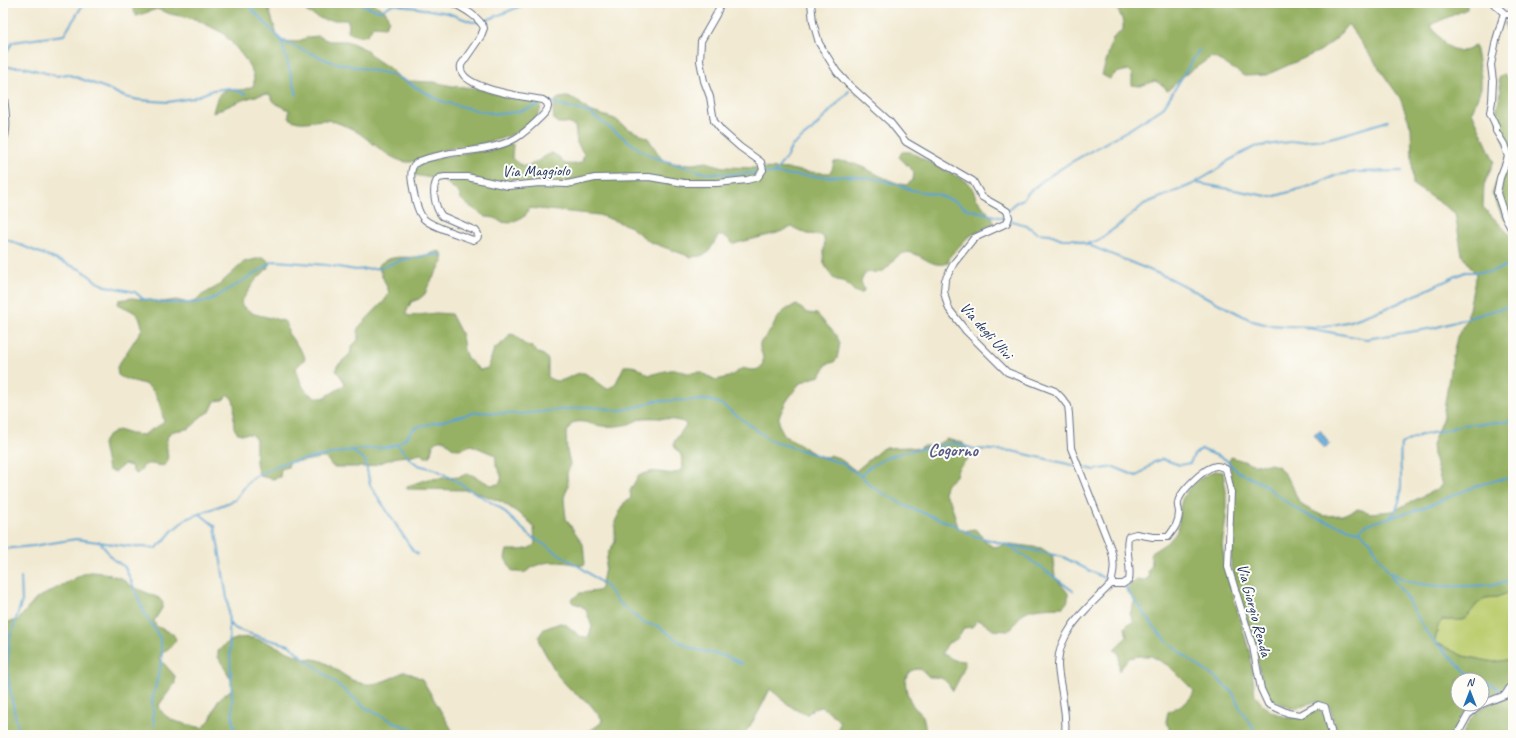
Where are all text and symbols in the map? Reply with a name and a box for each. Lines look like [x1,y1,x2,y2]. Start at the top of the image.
street label: Via Maggiolo [502,160,571,182]
street label: Via degli Ulivi [955,298,1018,365]
district label: Cogorno [928,439,979,461]
street label: Via Giorgio Renda [1232,562,1276,660]
north arrow [1450,672,1490,712]
text: N [1467,675,1476,689]

